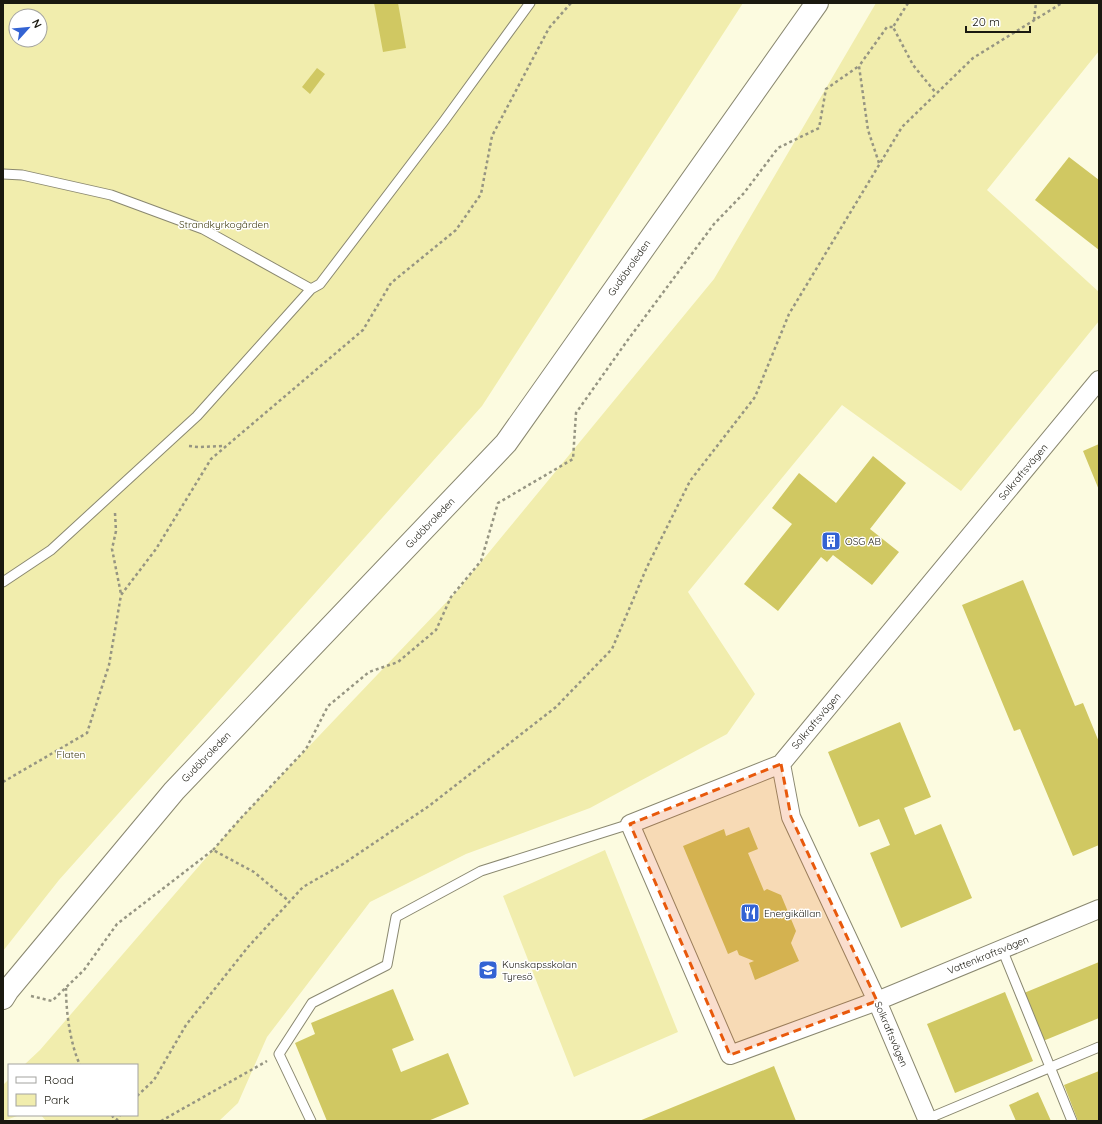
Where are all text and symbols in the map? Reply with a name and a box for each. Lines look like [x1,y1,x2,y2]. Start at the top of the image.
north arrow [8,8,48,48]
scale bar [966,8,1030,34]
text: 20 m [972,14,1000,29]
text: N [29,17,45,30]
park label: Strandkyrkogården [179,218,269,231]
street label: Gudöbroleden [605,237,653,299]
street label: Solkraftsvägen [996,441,1050,503]
street label: Gudöbroleden [402,495,458,551]
building icon: OSG AB [820,530,842,552]
place label: OSG AB [845,535,881,548]
street label: Solkraftsvägen [789,690,843,752]
street label: Gudöbroleden [178,729,234,785]
park label: Flaten [57,748,85,761]
restaurant icon: Energikällan [739,902,761,924]
place label: Energikällan [764,907,821,920]
street label: Vattenkraftsvägen [945,933,1031,977]
place label: Kunskapsskolan Tyresö [502,958,577,983]
school or university icon: Kunskapsskolan Tyresö [477,959,499,981]
street label: Solkraftsvägen [871,999,911,1069]
legend [8,1064,138,1116]
text: Road [44,1072,74,1087]
text: Park [44,1092,69,1107]

